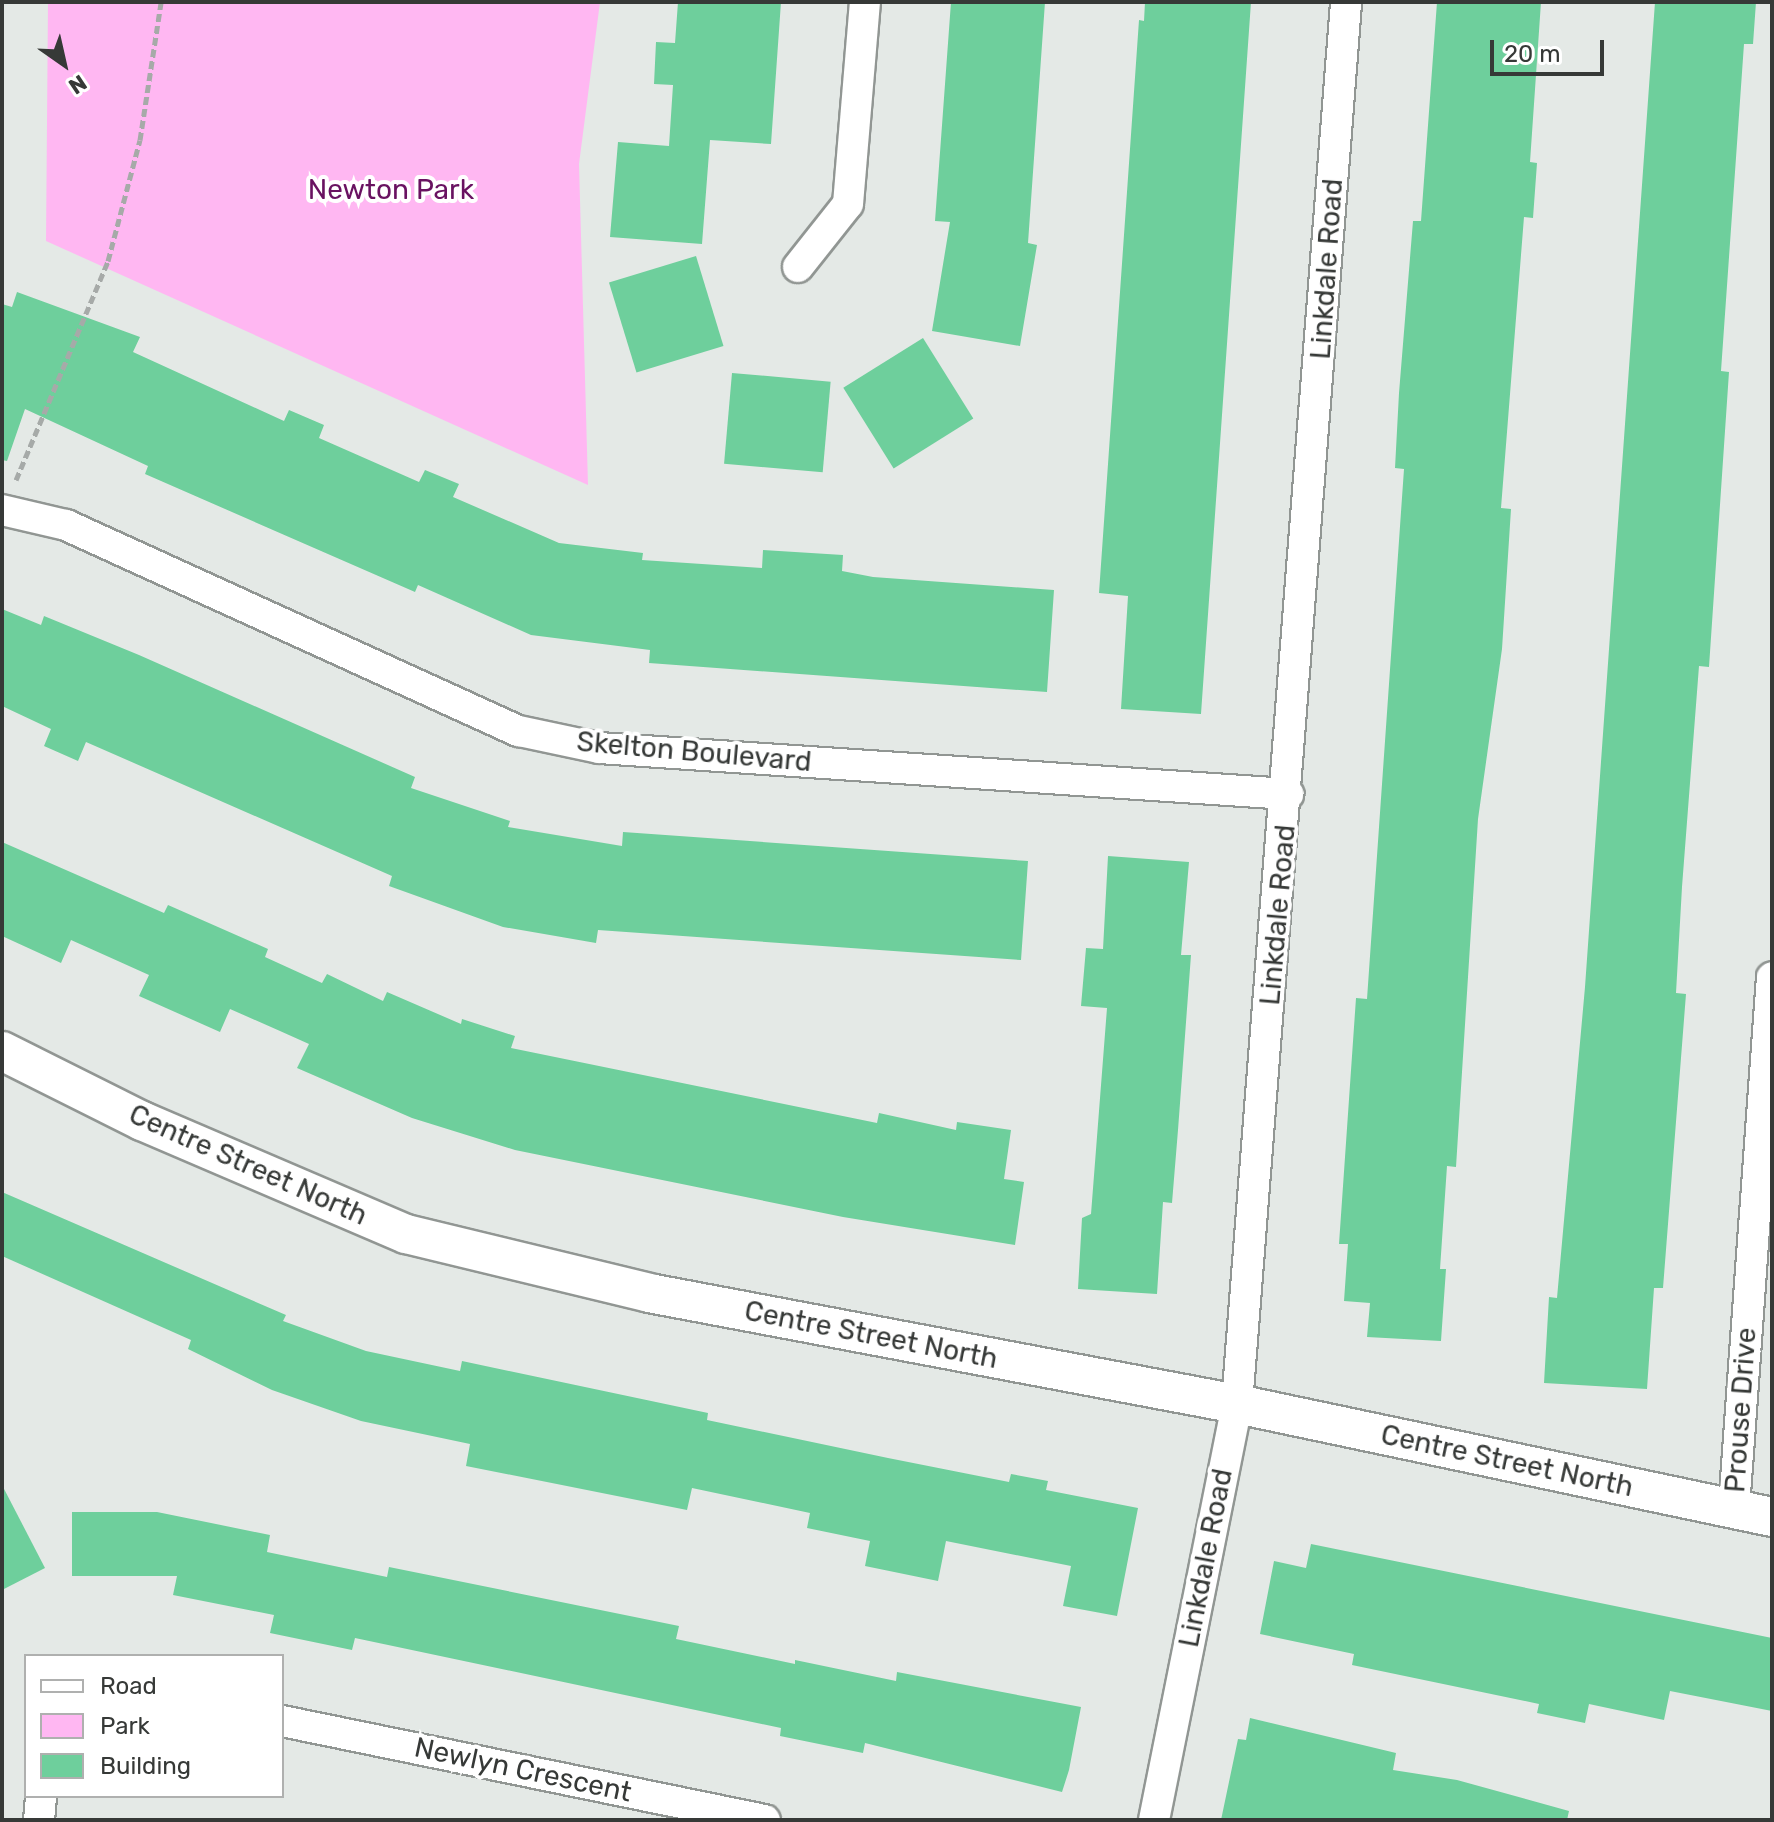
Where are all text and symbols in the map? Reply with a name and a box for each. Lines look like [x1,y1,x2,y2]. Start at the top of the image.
north arrow [24,24,104,104]
scale bar [1494,24,1608,74]
text: 20 m [1504,40,1561,68]
text: N [64,69,92,100]
park label: Newton Park [308,173,474,207]
street label: Linkdale Road [1304,177,1350,361]
street label: Skelton Boulevard [575,725,813,779]
street label: Linkdale Road [1253,823,1303,1007]
street label: Centre Street North [124,1097,372,1233]
street label: Centre Street North [742,1294,1000,1376]
street label: Prouse Drive [1718,1326,1764,1494]
street label: Centre Street North [1378,1418,1636,1504]
street label: Linkdale Road [1172,1466,1240,1650]
legend [24,1654,284,1798]
text: Road [100,1672,157,1700]
text: Park [100,1712,150,1740]
street label: Newlyn Crescent [411,1731,635,1809]
text: Building [100,1752,191,1780]

